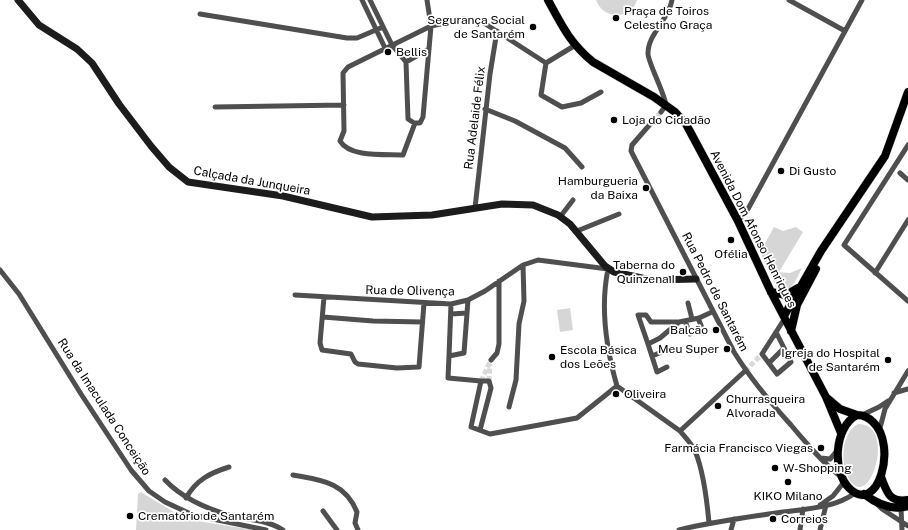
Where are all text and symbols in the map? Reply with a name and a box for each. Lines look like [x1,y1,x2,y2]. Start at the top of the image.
place label: Praça de Toiros Celestino Graça [624,4,712,32]
place label: Segurança Social de Santarém [427,13,525,41]
marker: Praça de Toiros Celestino Graça [611,13,621,23]
marker: Segurança Social de Santarém [528,22,538,32]
place label: Bellis [396,45,427,59]
marker: Bellis [383,47,393,57]
street label: Rua Adelaide Félix [462,66,488,170]
place label: Loja do Cidadão [622,113,711,127]
marker: Loja do Cidadão [609,115,619,125]
street label: Avenida Dom Afonso Henriques [707,148,799,310]
street label: Calçada da Junqueira [192,164,312,198]
place label: Di Gusto [789,164,836,178]
marker: Di Gusto [776,166,786,176]
place label: Hamburgueria da Baixa [558,174,638,202]
marker: Hamburgueria da Baixa [641,183,651,193]
street label: Rua Pedro de Santarém [679,230,751,354]
marker: Ofélia [726,235,736,245]
place label: Ofélia [714,247,748,261]
place label: Taberna do Quinzena I [613,258,675,286]
marker: Taberna do Quinzena I [678,267,688,277]
street label: Rua de Olivença [365,283,455,299]
place label: Balcão [670,323,708,337]
marker: Balcão [711,325,721,335]
street label: Rua da Imaculada Conceição [54,336,154,478]
place label: Meu Super [658,342,719,356]
place label: Escola Básica dos Leões [560,343,637,371]
marker: Meu Super [722,344,732,354]
place label: Igreja do Hospital de Santarém [781,346,880,374]
marker: Escola Básica dos Leões [547,352,557,362]
marker: Igreja do Hospital de Santarém [883,355,893,365]
place label: Oliveira [624,387,666,401]
marker: Oliveira [611,389,621,399]
place label: Churrasqueira Alvorada [726,392,805,420]
marker: Churrasqueira Alvorada [713,401,723,411]
place label: Farmácia Francisco Viegas [664,441,813,455]
marker: Farmácia Francisco Viegas [816,443,826,453]
place label: W-Shopping [783,461,852,475]
marker: W-Shopping [770,463,780,473]
marker: KIKO Milano [783,477,793,487]
place label: KIKO Milano [753,489,823,503]
place label: Crematório de Santarém [138,509,274,523]
marker: Crematório de Santarém [125,511,135,521]
place label: Correios [781,512,828,526]
marker: Correios [768,514,778,524]

